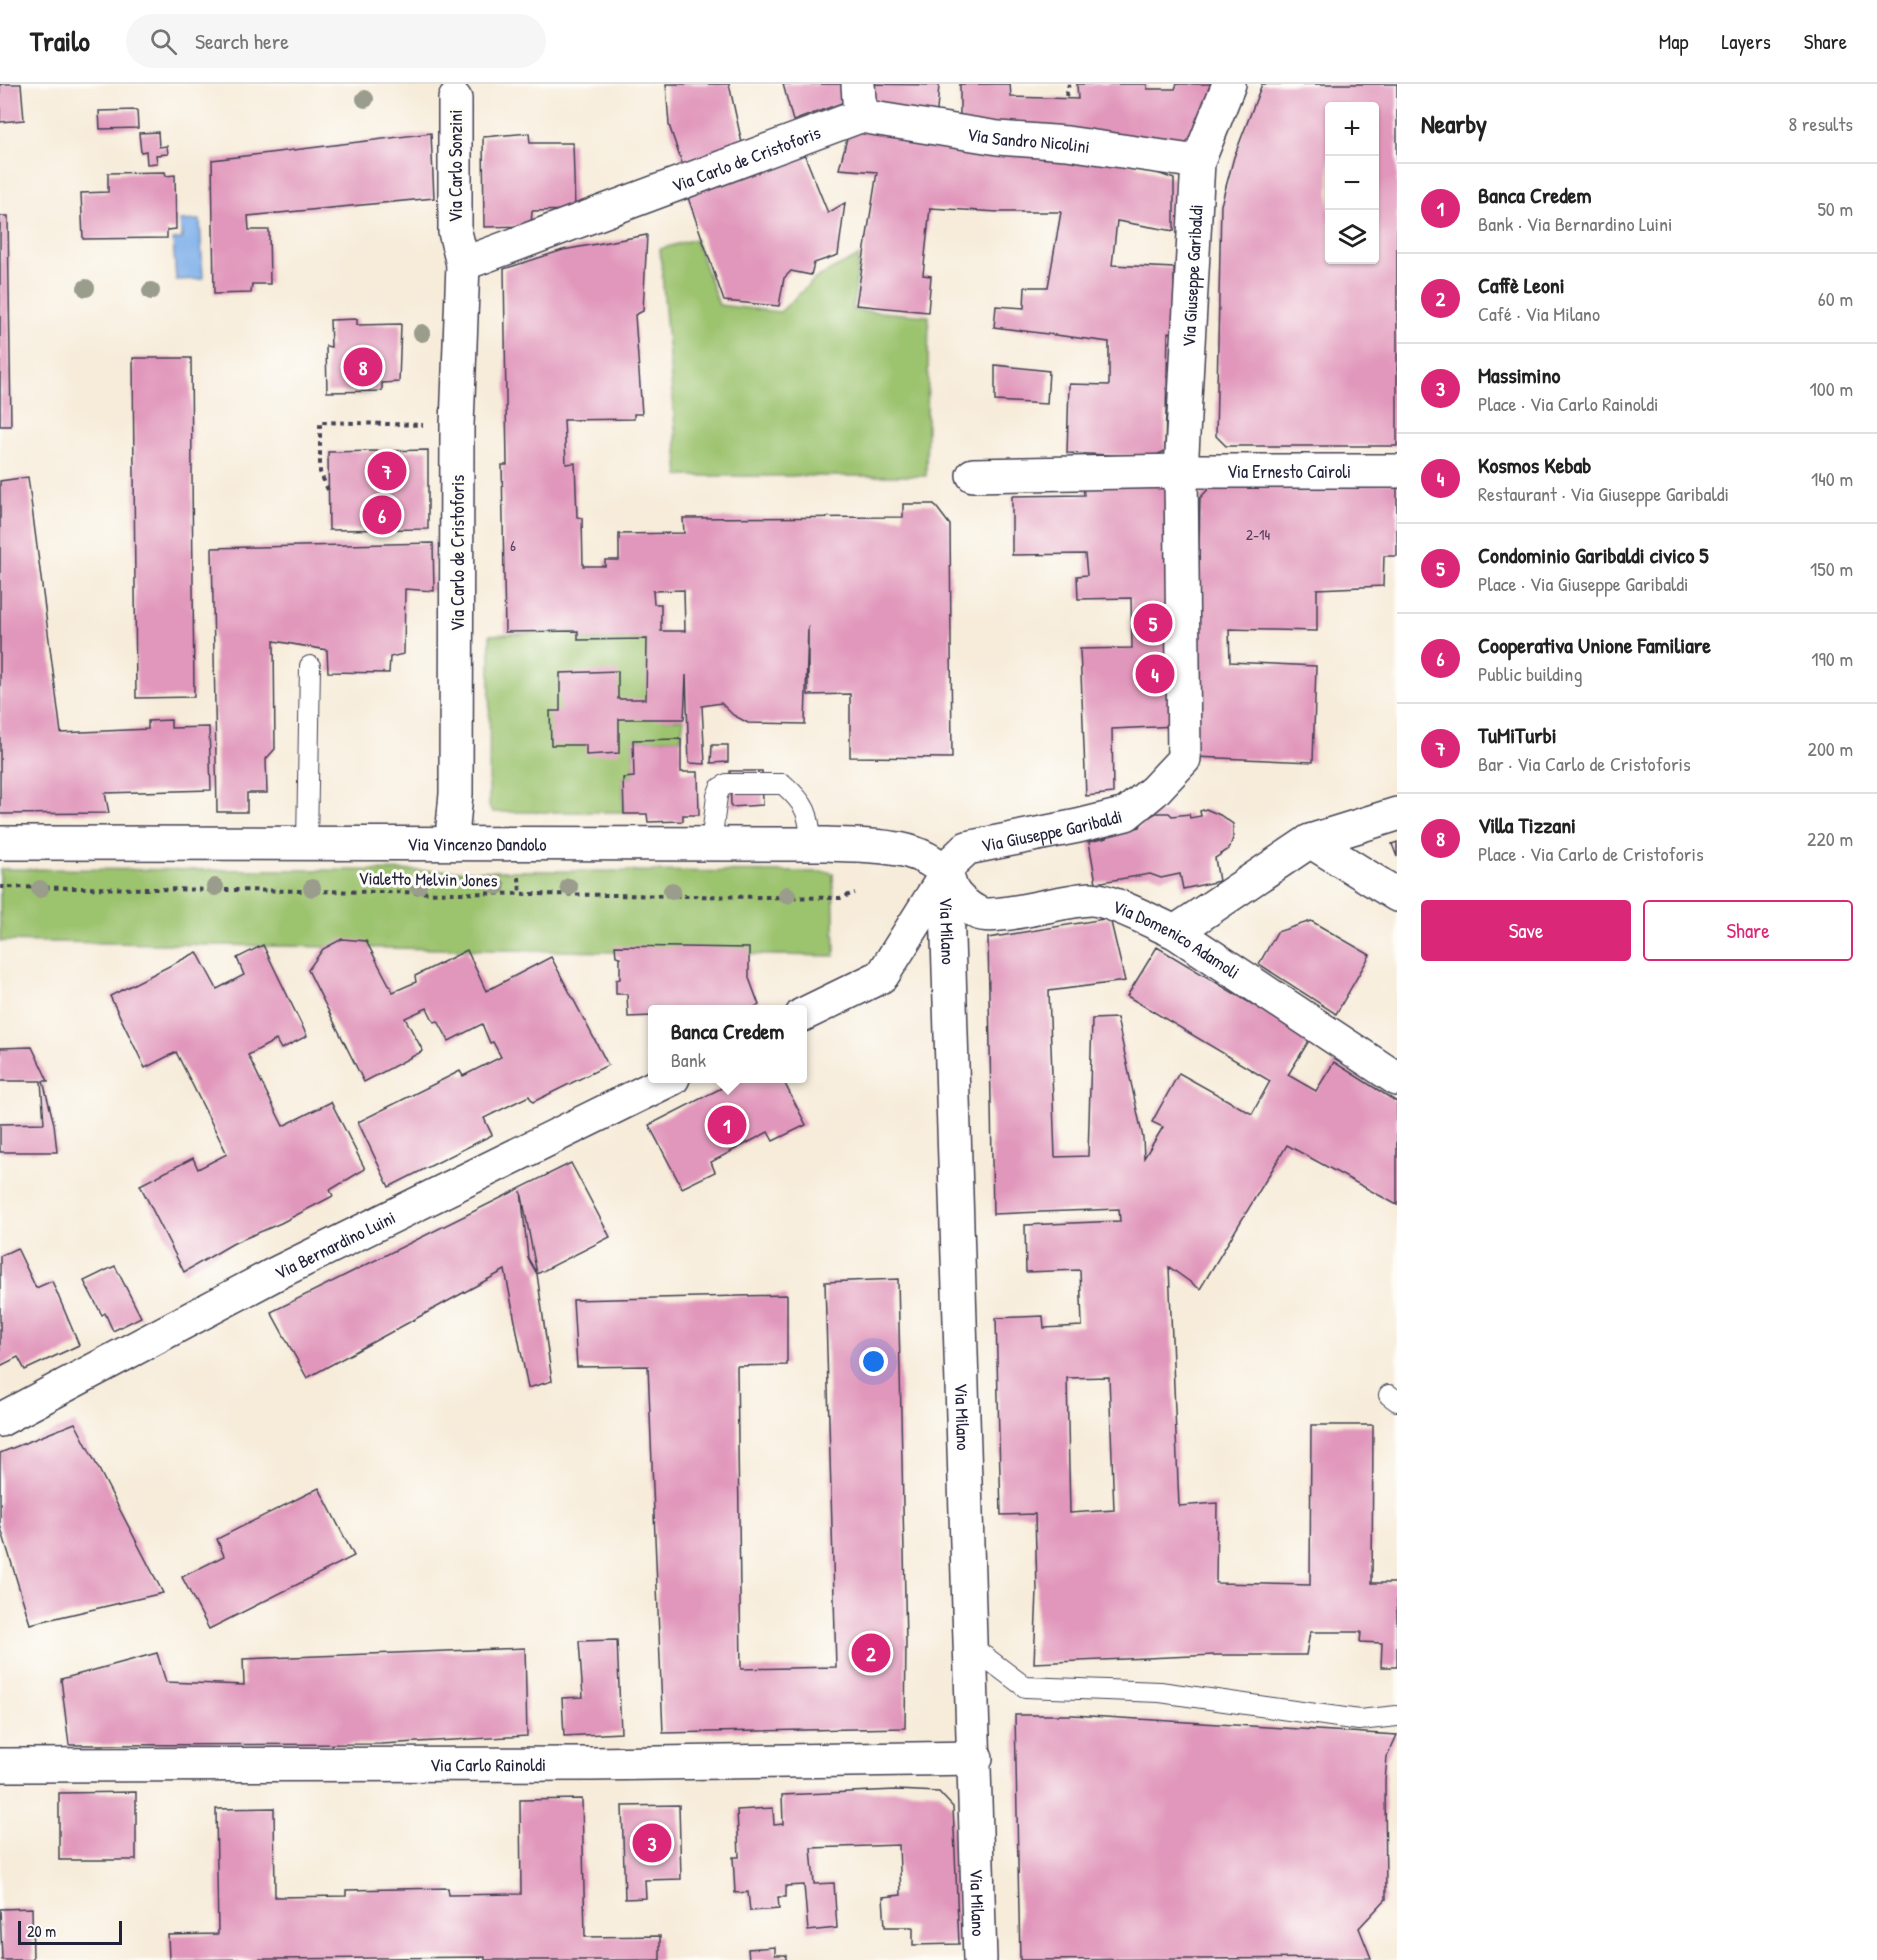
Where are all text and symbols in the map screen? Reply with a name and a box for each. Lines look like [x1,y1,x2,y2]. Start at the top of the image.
search box [126,14,546,68]
text: Trailo [30,22,90,60]
icon: search [147,25,180,58]
text: Search here [195,26,289,56]
text: Map [1659,27,1688,56]
text: Layers [1721,27,1771,56]
text: Share [1804,27,1847,56]
map controls [1325,102,1379,264]
button: + [1325,102,1379,156]
text: Nearby [1421,106,1487,141]
street label: Via Carlo Sonzini [443,110,468,222]
text: 8 results [1788,110,1853,137]
street label: Via Carlo de Cristoforis [668,119,824,198]
street label: Via Sandro Nicolini [965,121,1092,159]
button: − [1325,156,1379,210]
text: Banca Credem [1478,180,1592,210]
text: 1 [1437,195,1444,222]
text: 50 m [1817,195,1853,222]
street label: Via Giuseppe Garibaldi [1175,204,1208,348]
button: layers [1325,210,1379,264]
text: Bank · Via Bernardino Luini [1478,210,1672,237]
text: Caffè Leoni [1478,270,1565,300]
text: 2 [1436,285,1445,312]
text: 60 m [1818,285,1853,312]
text: Café · Via Milano [1478,300,1600,327]
pin: 8 [344,344,382,390]
text: Massimino [1478,360,1560,390]
text: 3 [1436,375,1445,402]
text: 100 m [1810,375,1853,402]
text: Place · Via Carlo Rainoldi [1478,390,1658,417]
pin: 7 [368,448,406,494]
text: Kosmos Kebab [1478,450,1591,480]
street label: Via Ernesto Cairoli [1227,459,1351,484]
text: 4 [1437,465,1444,492]
text: 140 m [1811,465,1853,492]
street label: Via Carlo de Cristoforis [445,475,470,631]
text: Restaurant · Via Giuseppe Garibaldi [1478,480,1729,507]
pin: 6 [362,492,401,538]
house number: 2-14 [1246,524,1270,545]
house number: 6 [510,535,516,556]
text: Condominio Garibaldi civico 5 [1478,540,1709,570]
text: 5 [1436,555,1445,582]
text: 150 m [1810,555,1853,582]
text: Place · Via Giuseppe Garibaldi [1478,570,1689,597]
pin: 5 [1134,600,1172,646]
text: Cooperativa Unione Familiare [1478,630,1711,660]
text: 6 [1437,645,1444,672]
text: 190 m [1811,645,1853,672]
pin: 4 [1136,652,1174,696]
text: Public building [1478,660,1582,687]
text: TuMiTurbi [1478,720,1557,750]
text: 7 [1436,735,1445,762]
text: 200 m [1808,735,1853,762]
text: Bar · Via Carlo de Cristoforis [1478,750,1691,777]
street label: Via Giuseppe Garibaldi [979,803,1124,857]
text: Villa Tizzani [1478,810,1576,840]
text: 8 [1436,825,1445,852]
text: 220 m [1807,825,1853,852]
street label: Via Vincenzo Dandolo [407,831,547,856]
text: Place · Via Carlo de Cristoforis [1478,840,1704,867]
street label: Vialetto Melvin Jones [358,865,498,893]
street label: Via Domenico Adamoli [1109,893,1245,984]
street label: Via Milano [934,897,961,965]
button: Save [1421,900,1631,961]
button: Share [1643,900,1853,961]
popup [648,1005,807,1083]
text: Banca Credem [671,1016,784,1046]
text: Bank [671,1046,706,1073]
pin: 1 [708,1102,746,1148]
street label: Via Bernardino Luini [270,1204,399,1285]
your location [859,1347,888,1376]
street label: Via Milano [949,1383,977,1451]
pin: 2 [852,1630,890,1676]
street label: Via Carlo Rainoldi [430,1752,546,1777]
pin: 3 [632,1820,672,1866]
street label: Via Milano [965,1868,992,1937]
scale bar [18,1918,122,1946]
text: 20 m [27,1920,56,1942]

